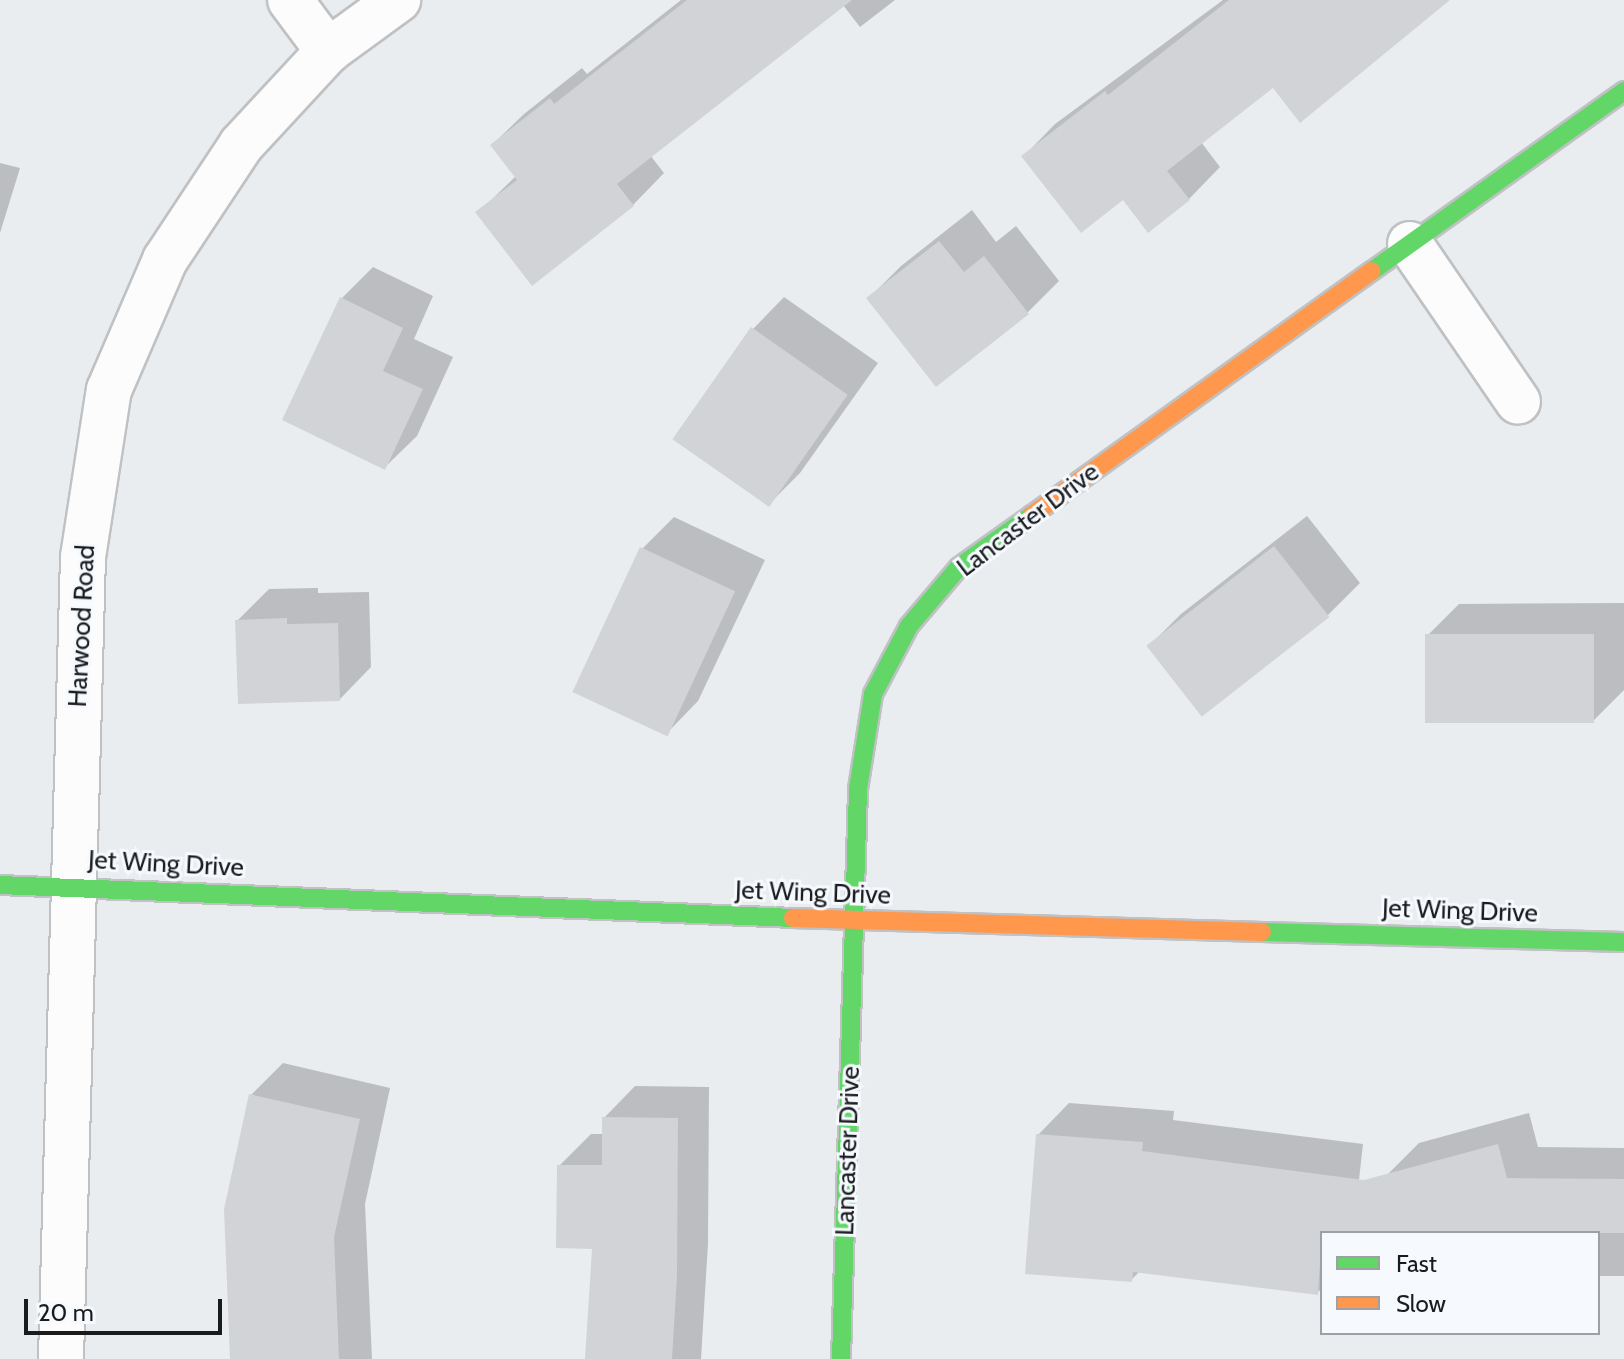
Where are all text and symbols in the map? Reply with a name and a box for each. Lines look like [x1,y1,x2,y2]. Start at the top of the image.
street label: Lancaster Drive [951,457,1105,583]
street label: Harwood Road [62,544,102,708]
street label: Jet Wing Drive [87,844,245,884]
street label: Jet Wing Drive [735,875,891,911]
street label: Jet Wing Drive [1382,893,1538,929]
street label: Lancaster Drive [829,1066,867,1236]
legend [1320,1231,1600,1335]
text: Fast [1396,1249,1437,1278]
scale bar [28,1283,226,1333]
text: Slow [1396,1289,1446,1318]
text: 20 m [38,1298,94,1327]

